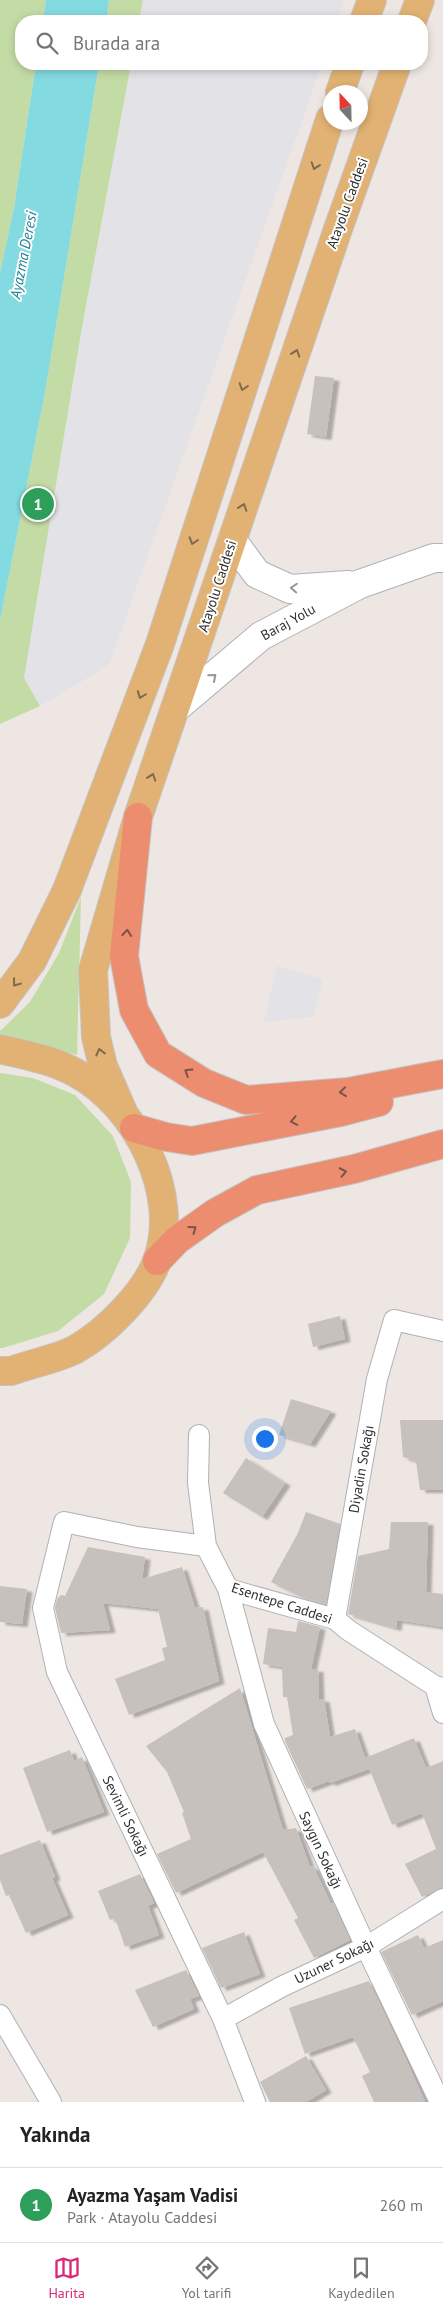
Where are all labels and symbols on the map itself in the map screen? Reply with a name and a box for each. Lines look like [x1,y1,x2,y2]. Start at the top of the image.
north arrow [323,85,368,130]
street label: Atayolu Caddesi [322,155,372,251]
one-way arrow [310,161,320,169]
water label: Ayazma Deresi [5,209,41,301]
one-way arrow [290,349,300,357]
one-way arrow [238,382,248,390]
pin: 1 [22,485,54,523]
one-way arrow [238,503,248,511]
one-way arrow [189,537,199,545]
street label: Atayolu Caddesi [194,538,240,634]
one-way arrow [289,582,297,593]
street label: Baraj Yolu [258,600,318,644]
one-way arrow [208,673,217,682]
one-way arrow [136,690,147,699]
one-way arrow [147,773,157,781]
one-way arrow [121,929,132,937]
one-way arrow [13,977,22,987]
one-way arrow [95,1048,106,1057]
one-way arrow [184,1069,193,1079]
one-way arrow [339,1086,347,1097]
one-way arrow [289,1116,298,1126]
one-way arrow [338,1167,347,1177]
one-way arrow [188,1226,197,1235]
street label: Diyadin Sokağı [344,1424,378,1514]
your location [252,1426,278,1452]
street label: Esentepe Caddesi [229,1578,335,1628]
street label: Sevimli Sokağı [99,1773,153,1859]
street label: Saygın Sokağı [295,1808,347,1892]
street label: Uzuner Sokağı [291,1934,377,1988]

